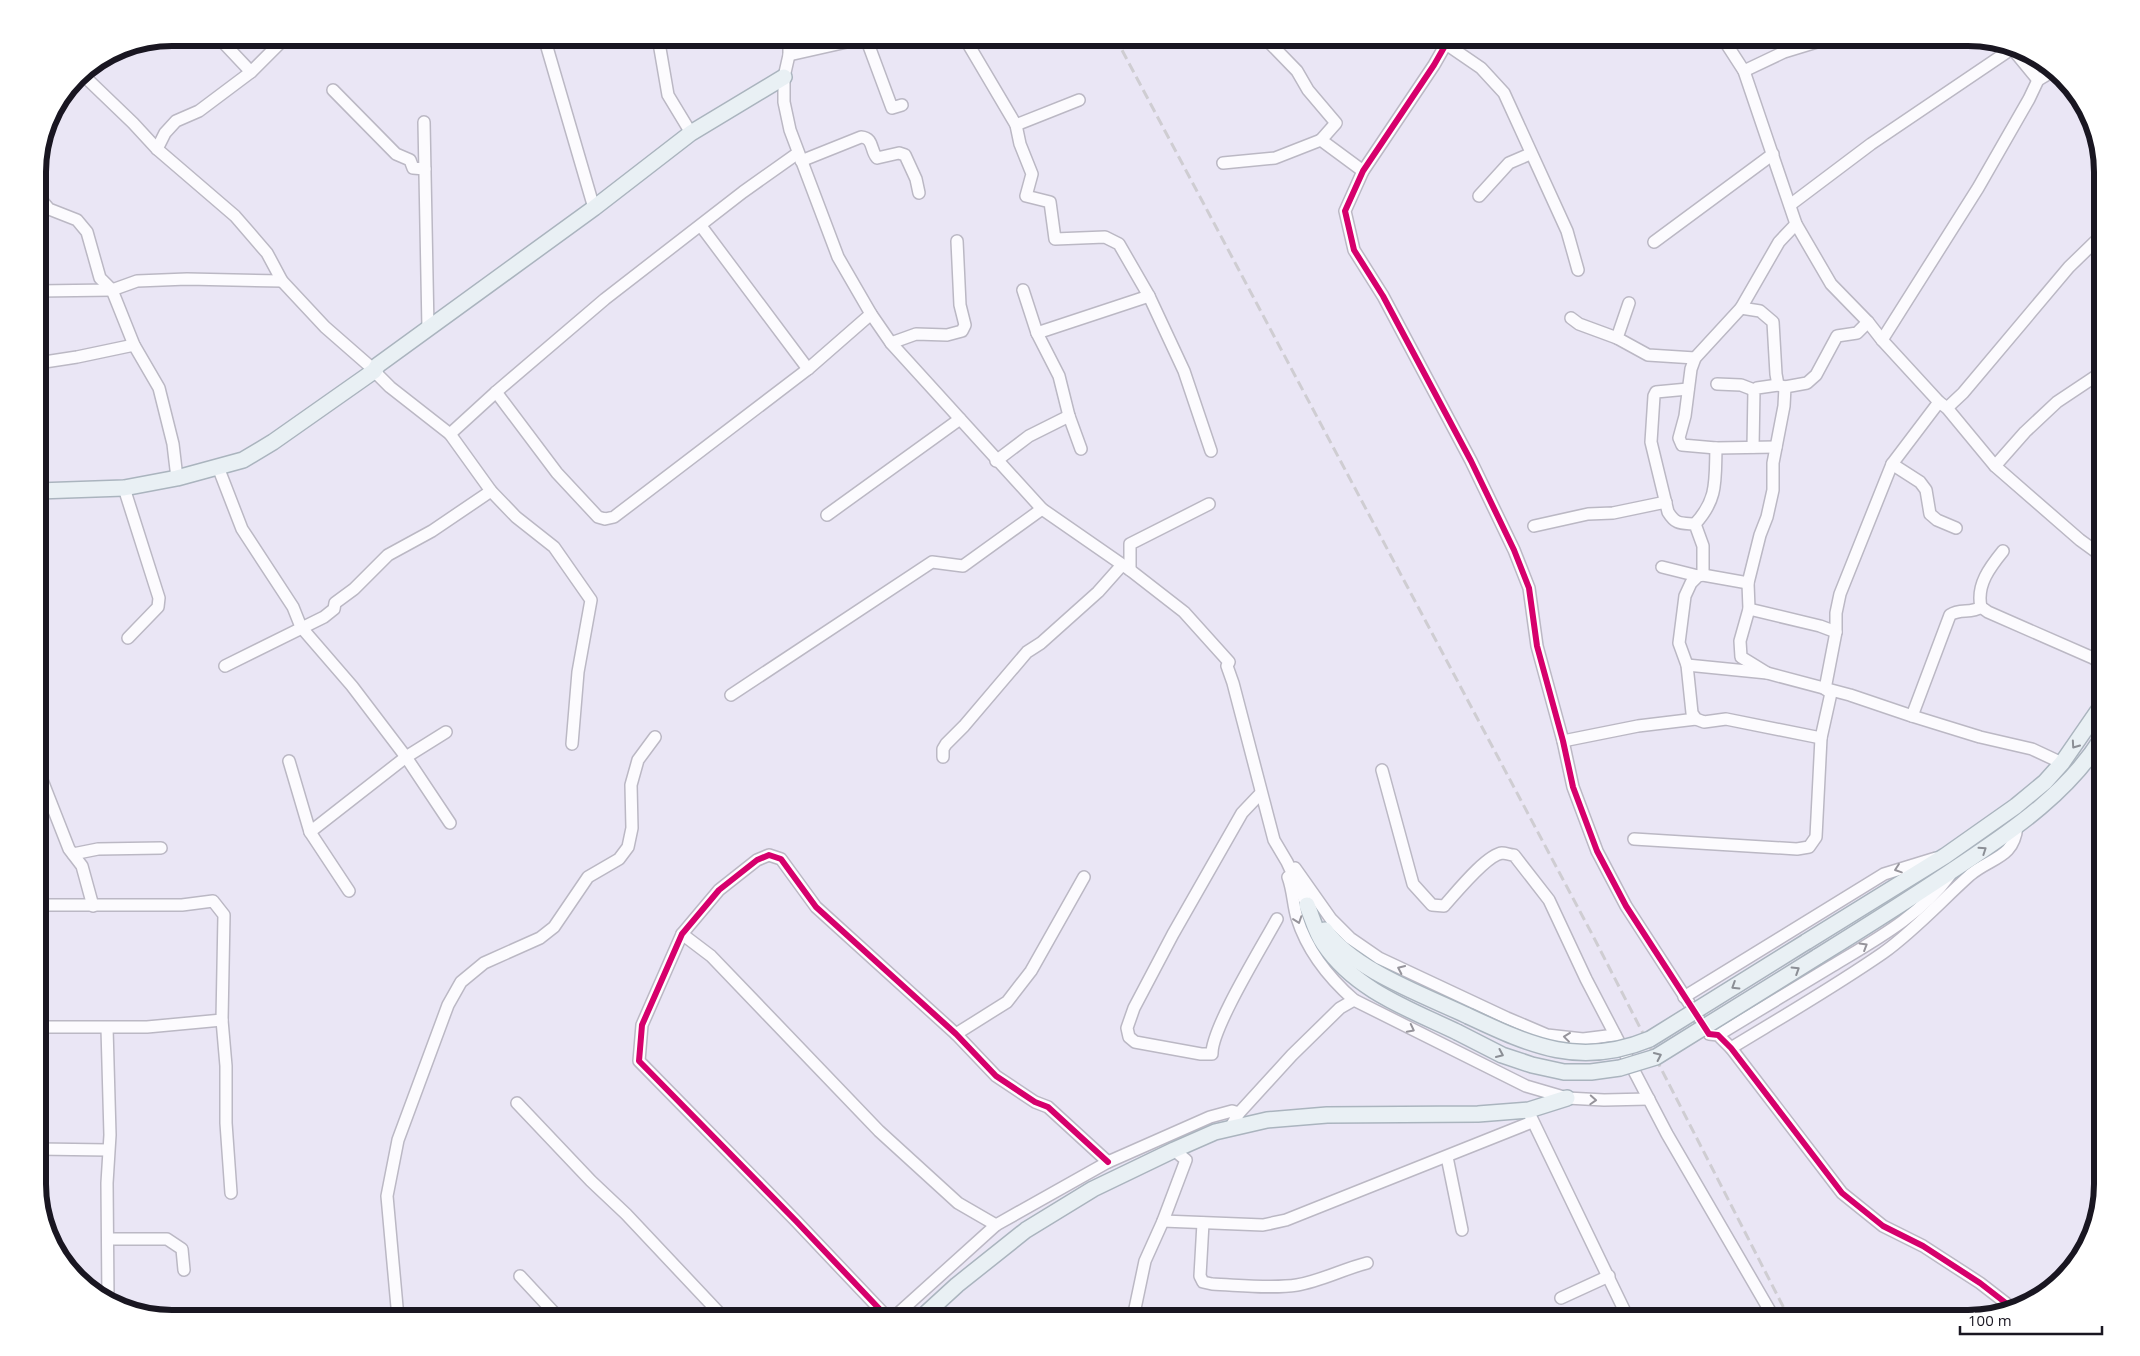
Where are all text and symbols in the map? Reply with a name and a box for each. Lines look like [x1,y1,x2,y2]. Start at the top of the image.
one-way arrow [2072,739,2081,749]
one-way arrow [1977,847,1987,856]
one-way arrow [1894,863,1903,873]
one-way arrow [1293,915,1303,923]
one-way arrow [1859,943,1868,953]
one-way arrow [1397,964,1406,975]
one-way arrow [1790,967,1799,977]
one-way arrow [1731,980,1740,990]
one-way arrow [1405,1023,1414,1033]
one-way arrow [1563,1032,1571,1043]
one-way arrow [1495,1047,1504,1058]
one-way arrow [1652,1052,1661,1062]
one-way arrow [1589,1094,1597,1105]
scale bar [1960,1304,2102,1336]
text: 100 m [1968,1310,2012,1330]

